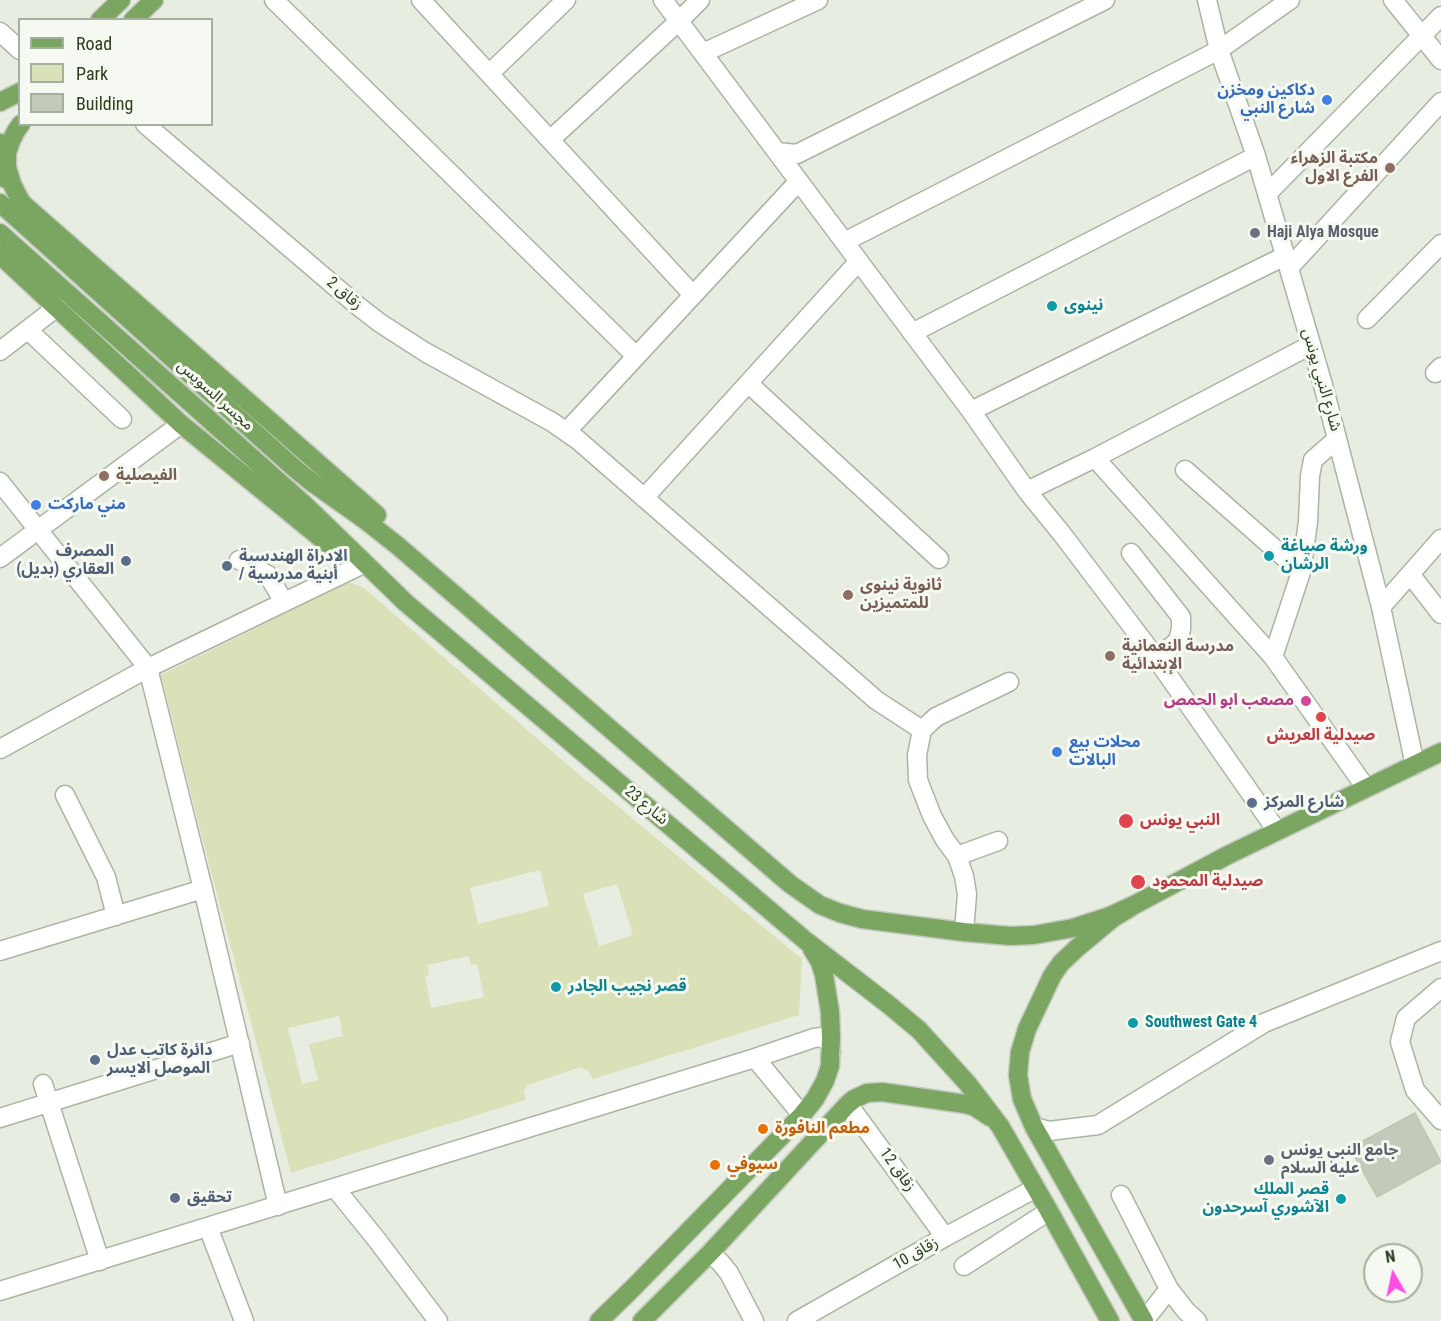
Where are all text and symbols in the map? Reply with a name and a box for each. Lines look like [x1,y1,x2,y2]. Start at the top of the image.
legend [18,18,213,126]
text: Road [76,33,112,54]
text: Park [76,63,108,84]
place label: دكاكين ومخزن شارع النبي [1217,81,1315,119]
text: Building [76,93,133,114]
marker: دكاكين ومخزن شارع النبي [1320,93,1334,107]
place label: مكتبة الزهراء الفرع الاول [1291,149,1378,187]
marker: مكتبة الزهراء الفرع الاول [1383,161,1397,175]
place label: Haji Alya Mosque [1267,223,1379,243]
marker: Haji Alya Mosque [1248,226,1262,240]
street label: زقاق 2 [322,273,366,315]
place label: نينوى [1064,296,1103,316]
marker: نينوى [1045,299,1059,313]
street label: شارع النبي يونس [1297,326,1345,434]
street label: مجسر السويس [173,357,257,435]
place label: الفيصلية [116,466,177,486]
marker: الفيصلية [97,469,111,483]
place label: مني ماركت [48,495,126,515]
marker: مني ماركت [29,498,43,512]
place label: ورشة صياغة الرشان [1281,537,1368,575]
place label: المصرف العقاري (بديل) [16,542,114,580]
place label: الادراة الهندسية / أبنية مدرسية [239,547,348,585]
marker: ورشة صياغة الرشان [1262,549,1276,563]
marker: المصرف العقاري (بديل) [119,554,133,568]
marker: الادراة الهندسية / أبنية مدرسية [220,559,234,573]
place label: ثانوية نينوى للمتميزين [860,576,942,614]
marker: ثانوية نينوى للمتميزين [841,588,855,602]
place label: مدرسة النعمانية الإبتدائية [1122,637,1234,675]
marker: مدرسة النعمانية الإبتدائية [1103,649,1117,663]
place label: مصعب ابو الحمص [1164,691,1294,711]
marker: مصعب ابو الحمص [1299,694,1313,708]
marker: صيدلية العريش [1314,710,1328,724]
place label: صيدلية العريش [1267,726,1375,746]
place label: محلات بيع البالات [1069,733,1140,771]
marker: محلات بيع البالات [1050,745,1064,759]
street label: شارع 23 [620,782,672,830]
place label: شارع المركز [1264,793,1345,813]
marker: شارع المركز [1245,796,1259,810]
place label: النبي يونس [1140,811,1220,831]
marker: النبي يونس [1117,812,1135,830]
place label: صيدلية المحمود [1152,872,1263,892]
marker: صيدلية المحمود [1129,873,1147,891]
place label: قصر نجيب الجادر [568,977,687,997]
marker: قصر نجيب الجادر [549,980,563,994]
place label: Southwest Gate 4 [1145,1013,1257,1033]
marker: Southwest Gate 4 [1126,1016,1140,1030]
place label: دائرة كاتب عدل الموصل الايسر [107,1041,212,1079]
marker: دائرة كاتب عدل الموصل الايسر [88,1053,102,1067]
place label: مطعم النافورة [775,1119,870,1139]
marker: مطعم النافورة [756,1122,770,1136]
place label: جامع النبي يونس عليه السلام [1281,1141,1398,1179]
street label: زقاق 12 [875,1145,919,1195]
marker: جامع النبي يونس عليه السلام [1262,1153,1276,1167]
place label: سيوفي [727,1155,778,1175]
marker: سيوفي [708,1158,722,1172]
place label: قصر الملك الآشوري آسرحدون [1202,1180,1329,1218]
place label: تحقيق [187,1188,232,1208]
marker: تحقيق [168,1191,182,1205]
marker: قصر الملك الآشوري آسرحدون [1334,1192,1348,1206]
street label: زقاق 10 [890,1233,942,1275]
north arrow [1363,1243,1423,1303]
text: N [1384,1247,1397,1267]

